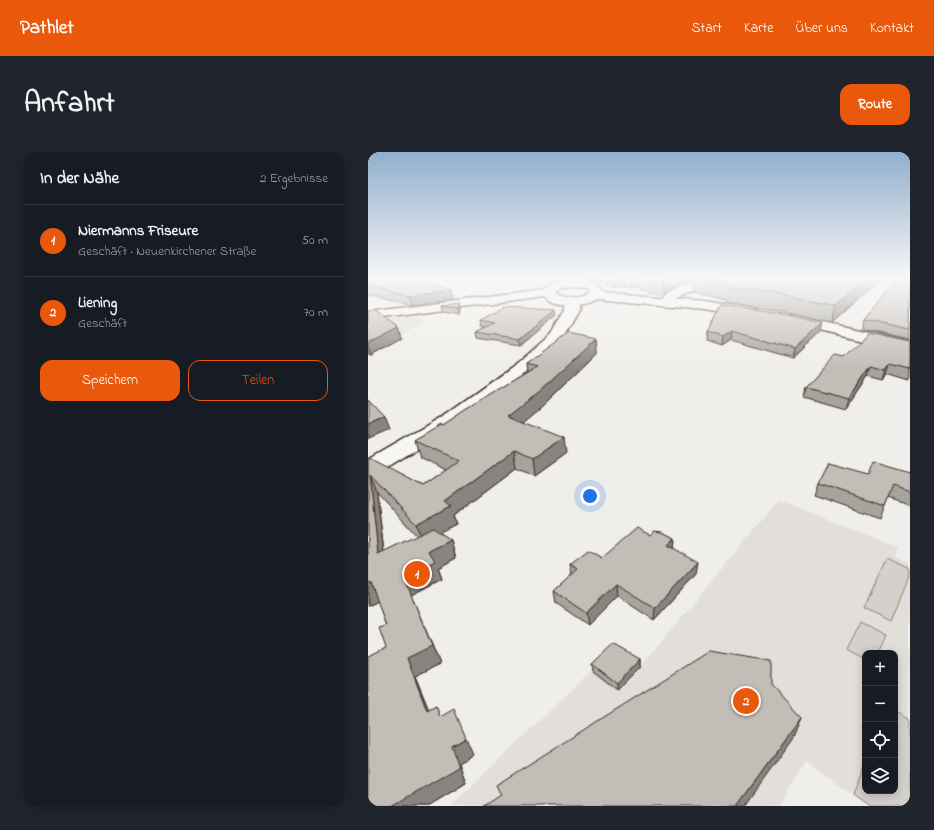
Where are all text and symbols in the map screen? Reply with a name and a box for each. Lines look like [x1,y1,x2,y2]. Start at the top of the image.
text: Pathlet [20,15,74,42]
text: Start [692,18,722,39]
text: Karte [744,18,774,39]
text: Über uns [796,18,848,39]
text: Kontakt [870,18,914,39]
text: Anfahrt [24,84,115,125]
button: Route [840,84,910,125]
text: In der Nähe [40,166,119,191]
text: 2 Ergebnisse [260,169,328,188]
text: Niermanns Friseure [78,220,198,242]
text: 1 [51,231,55,250]
text: 50 m [302,231,328,250]
text: Geschäft · Neuenkirchener Straße [78,242,256,261]
text: Liening [78,292,117,314]
text: 2 [50,303,56,322]
text: 70 m [304,303,328,322]
text: Geschäft [78,314,127,333]
button: Speichern [40,360,180,401]
button: Teilen [188,360,328,401]
your location [580,486,600,506]
pin: 1 [404,559,430,589]
map controls [862,650,898,794]
button: + [862,650,898,686]
pin: 2 [733,686,759,716]
button: − [862,686,898,722]
button: locate [862,722,898,758]
button: layers [862,758,898,794]

